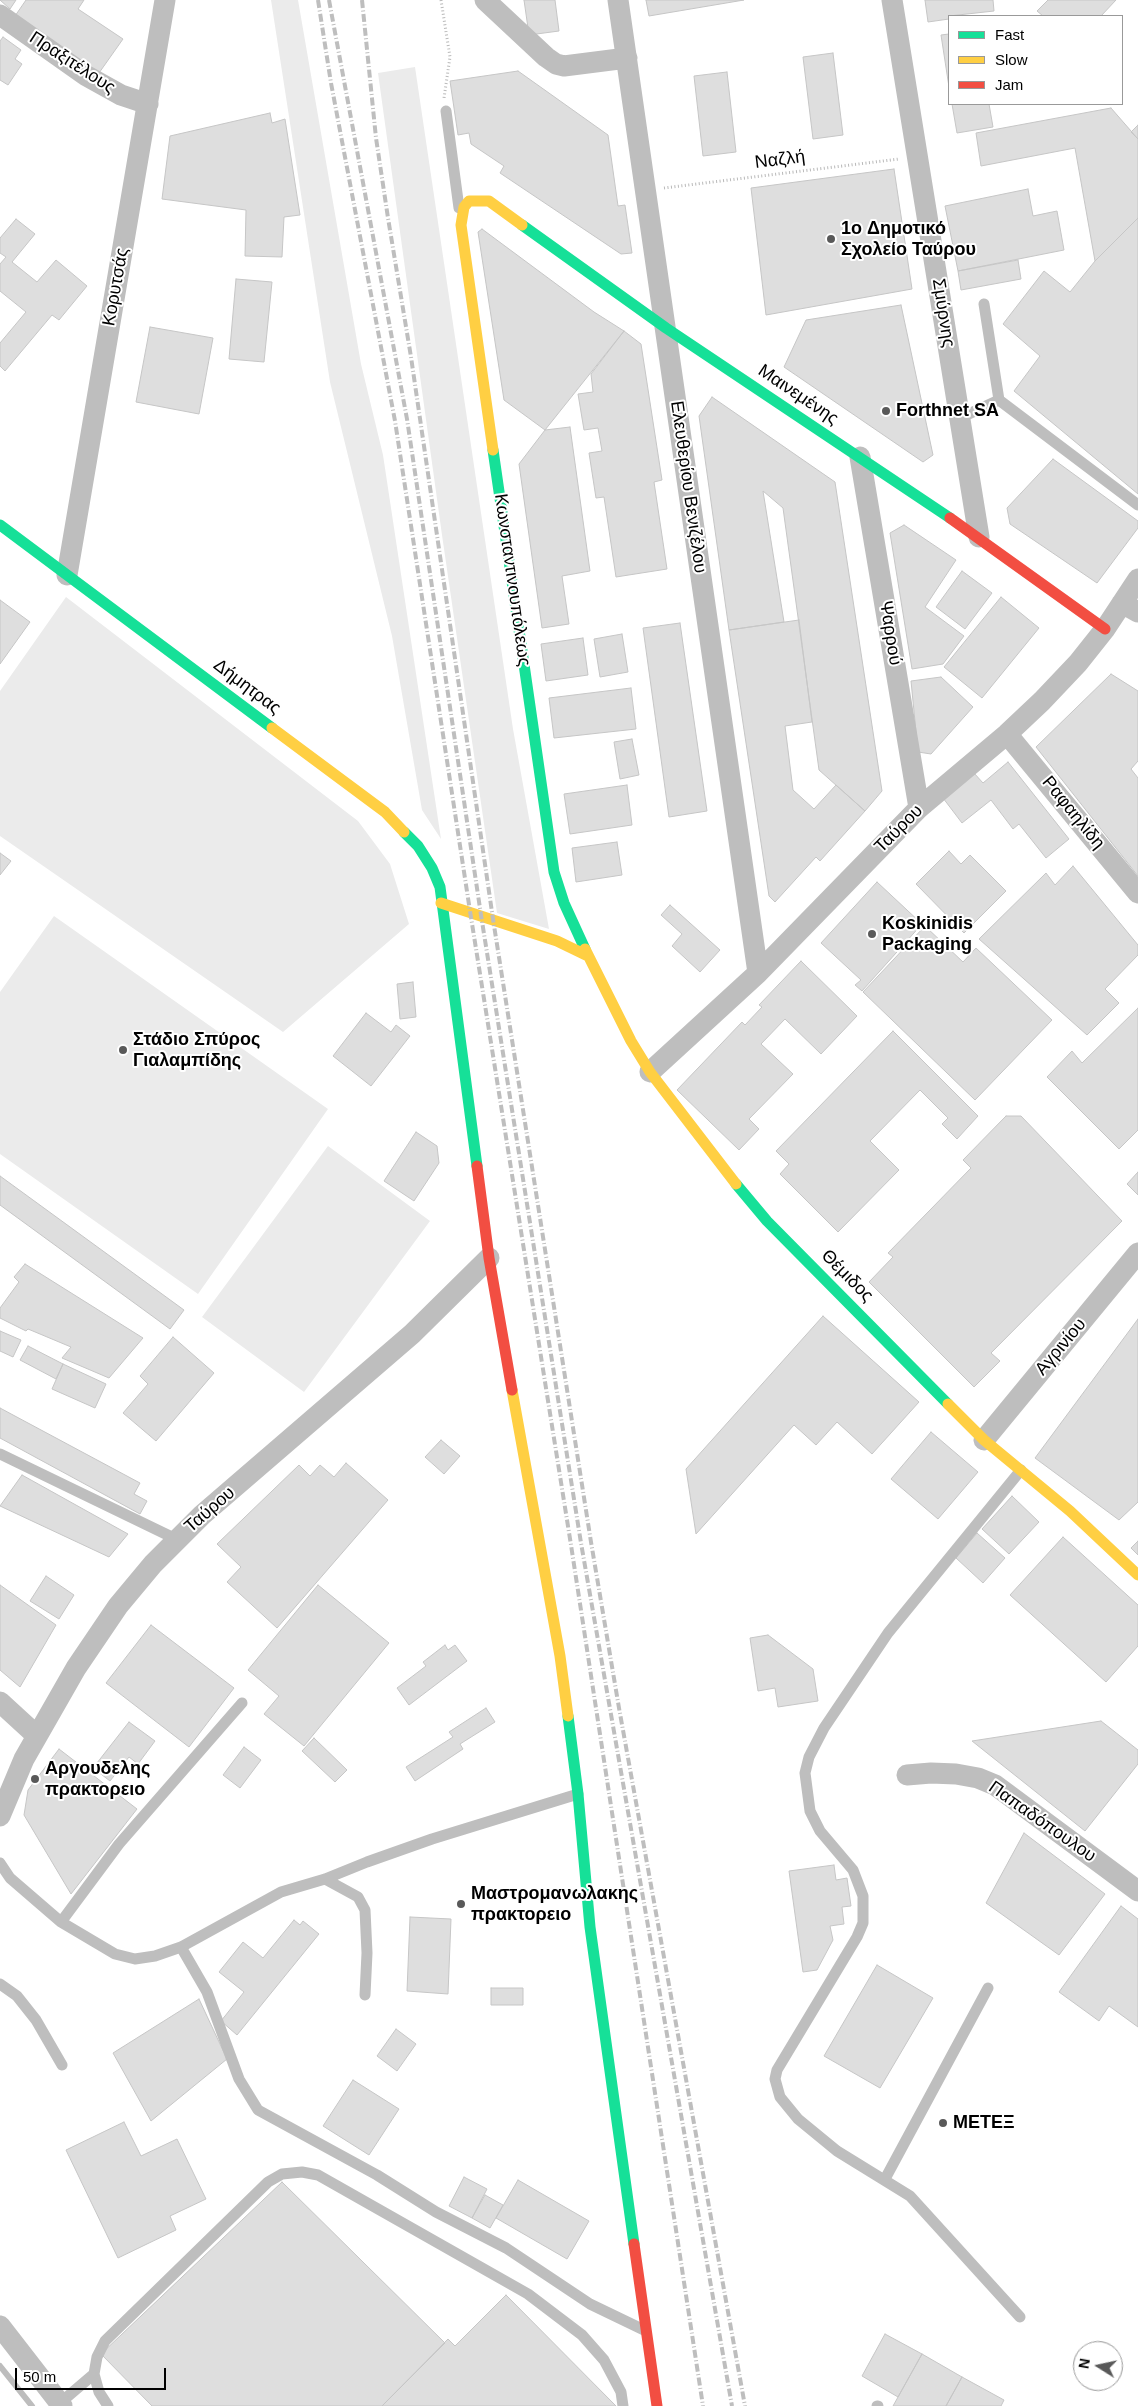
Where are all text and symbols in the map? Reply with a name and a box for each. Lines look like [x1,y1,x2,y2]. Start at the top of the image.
legend [948,15,1123,105]
text: Fast [995,26,1024,43]
street label: Πραξιτέλους [25,27,119,99]
text: Slow [995,51,1028,68]
text: Jam [995,76,1023,93]
street label: Ναζλή [754,146,806,174]
place label: 1ο Δημοτικό Σχολείο Ταύρου [841,218,976,260]
marker: 1ο Δημοτικό Σχολείο Ταύρου [825,233,837,245]
street label: Κορυτσάς [99,246,133,328]
street label: Σμύρνης [927,277,959,349]
street label: Μαινεμένης [754,360,842,430]
street label: Ελευθερίου Βενιζέλου [665,400,711,574]
place label: Forthnet SA [896,400,999,422]
marker: Forthnet SA [880,405,892,417]
street label: Κωνσταντινουπόλεως [489,492,535,668]
street label: Ψαρρού [874,599,906,667]
street label: Δήμητρας [209,655,285,719]
street label: Ραφαηλίδη [1037,772,1109,854]
street label: Ταύρου [870,800,928,858]
place label: Koskinidis Packaging [882,913,973,956]
marker: Koskinidis Packaging [866,928,878,940]
place label: Στάδιο Σπύρος Γιαλαμπίδης [133,1029,260,1072]
marker: Στάδιο Σπύρος Γιαλαμπίδης [117,1044,129,1056]
street label: Θέμιδος [816,1245,878,1307]
street label: Αγρινίου [1031,1314,1091,1380]
street label: Ταύρου [181,1482,239,1538]
place label: Αργουδελης πρακτορειο [45,1758,150,1800]
marker: Αργουδελης πρακτορειο [29,1773,41,1785]
street label: Παπαδόπουλου [984,1777,1100,1867]
place label: Μαστρομανωλακης πρακτορειο [471,1883,638,1926]
marker: Μαστρομανωλακης πρακτορειο [455,1898,467,1910]
place label: ΜΕΤΕΞ [953,2112,1015,2134]
marker: ΜΕΤΕΞ [937,2117,949,2129]
north arrow [1073,2341,1123,2391]
text: N [1075,2357,1093,2370]
scale bar [18,2358,169,2390]
text: 50 m [23,2368,56,2385]

